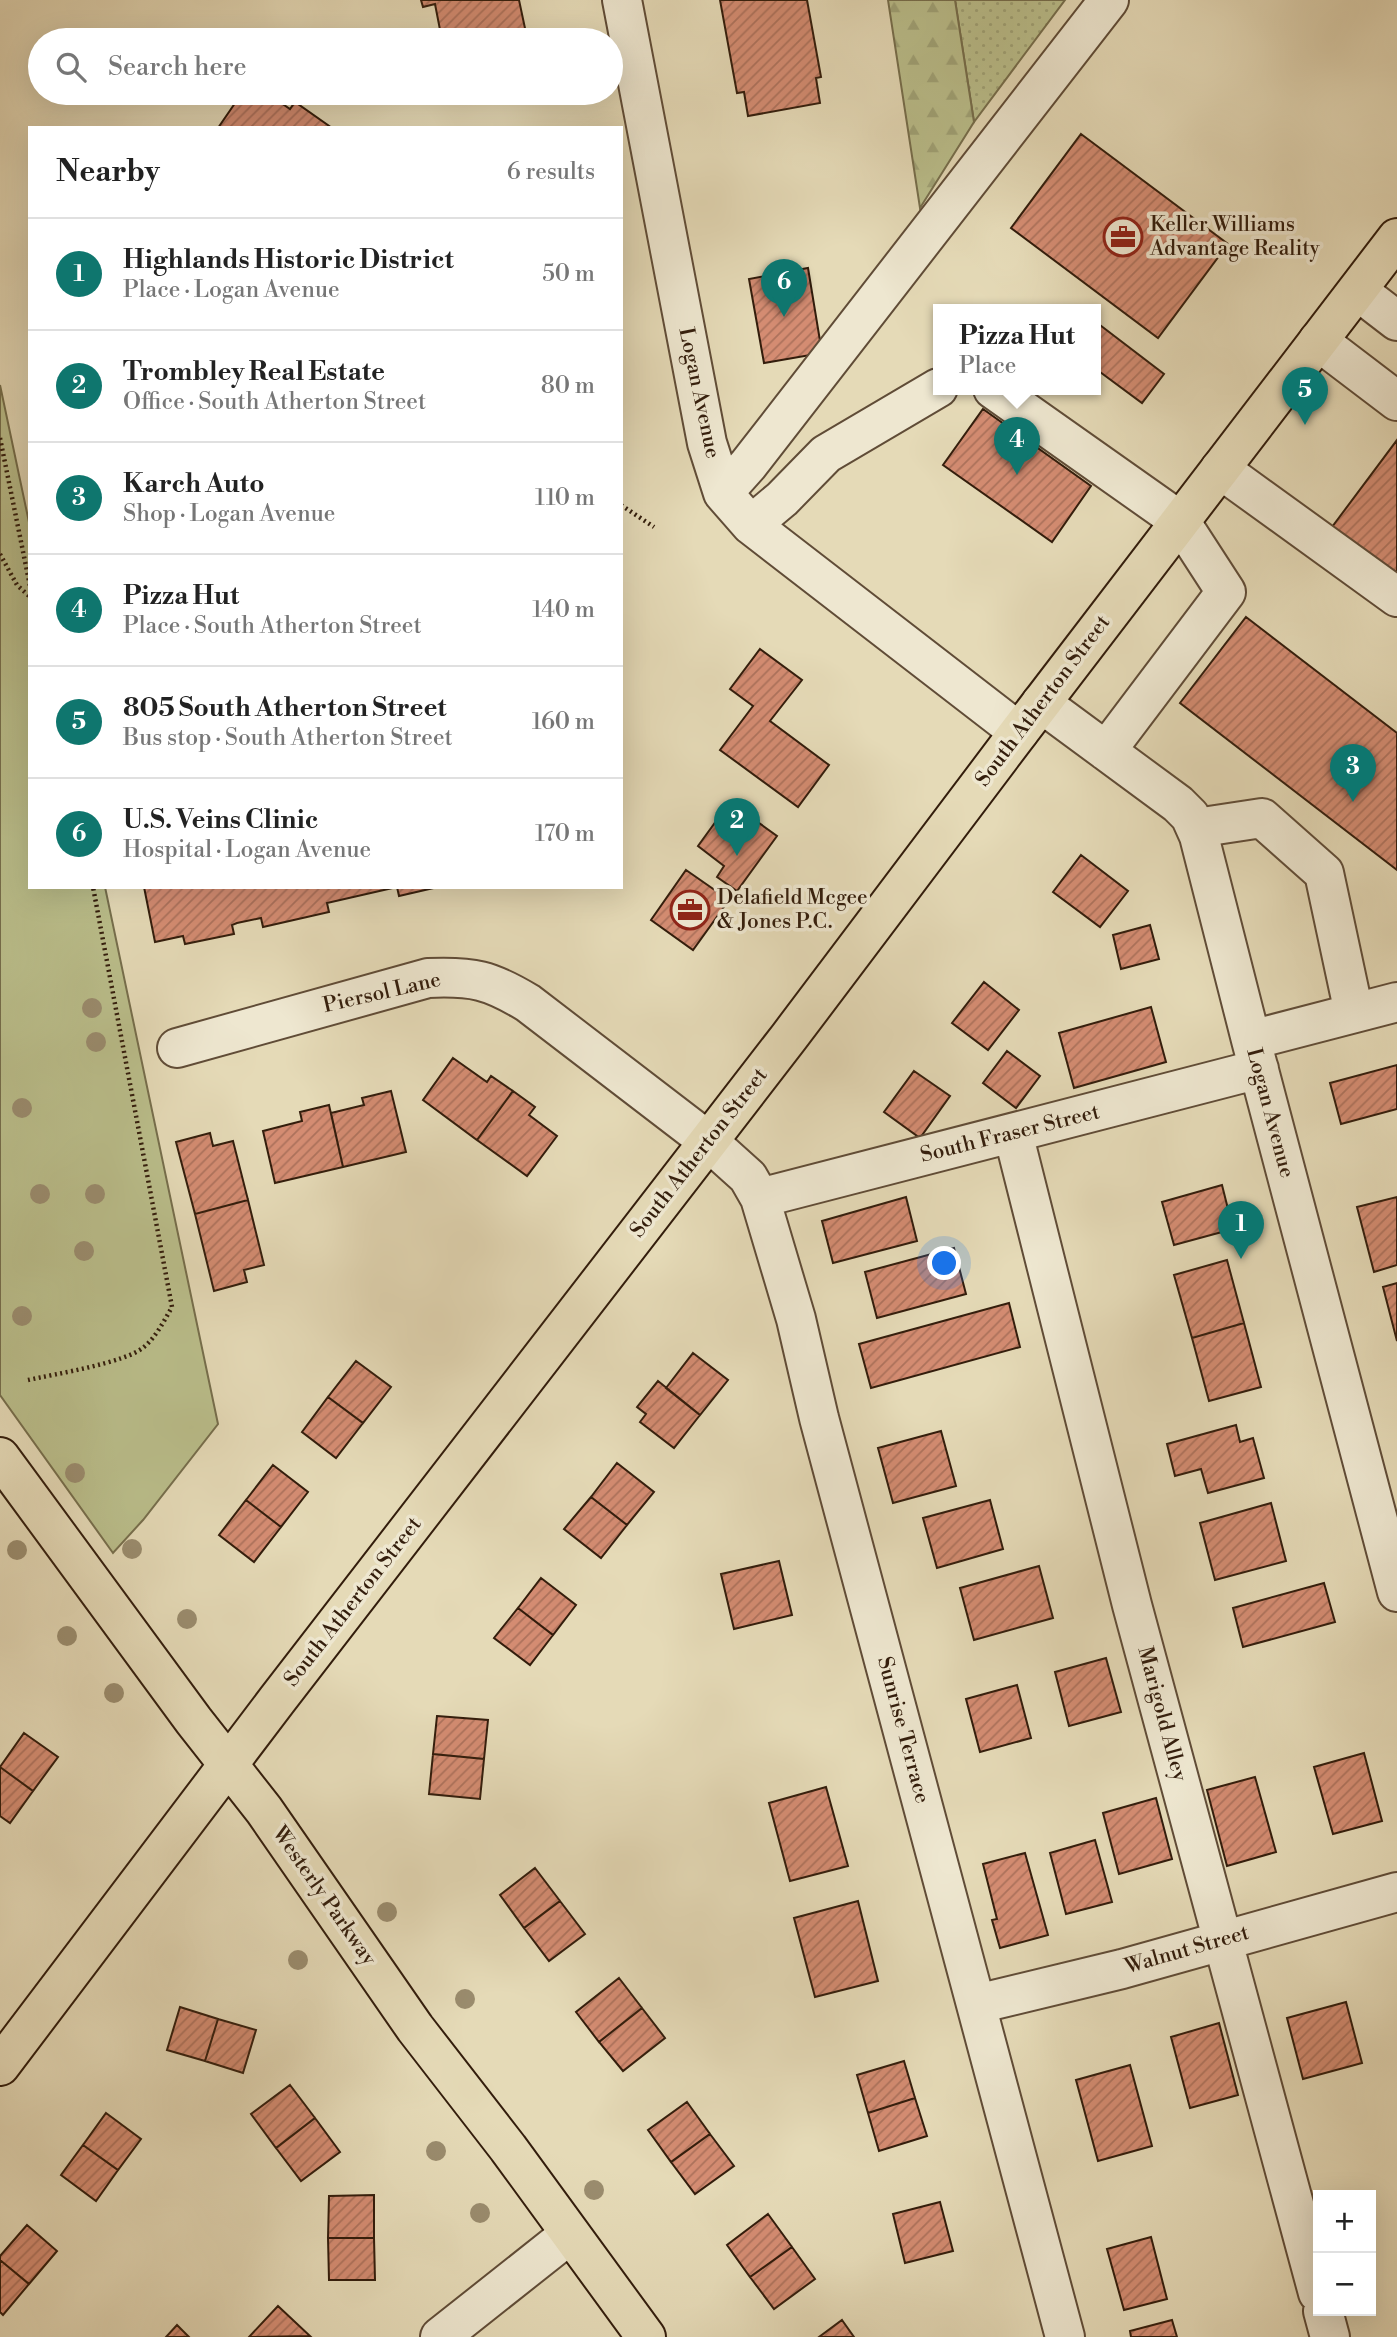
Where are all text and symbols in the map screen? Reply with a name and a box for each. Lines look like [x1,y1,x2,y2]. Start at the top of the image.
search box [28,28,623,105]
icon: search [52,48,90,86]
text: Search here [108,51,247,83]
text: Nearby [56,153,160,191]
text: 6 results [507,158,595,186]
place label: Keller Williams Advantage Reality [1149,212,1321,262]
office icon: Keller Williams Advantage Reality [1102,216,1144,258]
text: Highlands Historic District [123,244,454,276]
pin: 6 [761,259,807,317]
text: 1 [73,260,85,288]
text: 50 m [542,260,595,288]
text: Place · Logan Avenue [123,276,340,304]
popup [933,304,1101,395]
text: Pizza Hut [959,320,1075,352]
street label: Logan Avenue [672,325,726,461]
text: Place [959,352,1016,380]
text: Trombley Real Estate [123,356,385,388]
pin: 5 [1282,367,1328,425]
text: 2 [72,372,86,400]
text: 80 m [541,372,595,400]
text: Office · South Atherton Street [123,388,426,416]
pin: 4 [994,417,1040,475]
text: Karch Auto [123,468,264,500]
text: 3 [72,484,86,512]
text: 110 m [535,484,595,512]
text: Shop · Logan Avenue [123,500,335,528]
text: Pizza Hut [123,580,239,612]
text: 4 [71,596,87,624]
text: 140 m [532,596,595,624]
street label: South Atherton Street [970,610,1116,792]
text: Place · South Atherton Street [123,612,422,640]
text: 805 South Atherton Street [123,692,447,724]
text: 5 [72,708,86,736]
text: 160 m [532,708,595,736]
text: Bus stop · South Atherton Street [123,724,453,752]
pin: 3 [1330,744,1376,802]
pin: 2 [714,798,760,856]
text: U.S. Veins Clinic [123,804,318,836]
text: 6 [72,820,86,848]
text: 170 m [535,820,595,848]
text: Hospital · Logan Avenue [123,836,371,864]
place label: Delafield Mcgee & Jones P.C. [717,885,868,935]
office icon: Delafield Mcgee & Jones P.C. [669,889,711,931]
street label: Piersol Lane [321,967,443,1019]
street label: Logan Avenue [1240,1045,1300,1181]
street label: South Atherton Street [625,1063,774,1243]
street label: South Fraser Street [918,1099,1103,1169]
pin: 1 [1218,1201,1264,1259]
your location [927,1246,961,1280]
street label: South Atherton Street [279,1512,428,1692]
street label: Marigold Alley [1132,1644,1193,1785]
street label: Sunrise Terrace [871,1654,935,1806]
street label: Westerly Parkway [266,1821,382,1971]
street label: Walnut Street [1121,1920,1253,1980]
map controls [1313,2190,1376,2316]
button: + [1313,2190,1376,2253]
button: − [1313,2253,1376,2316]

